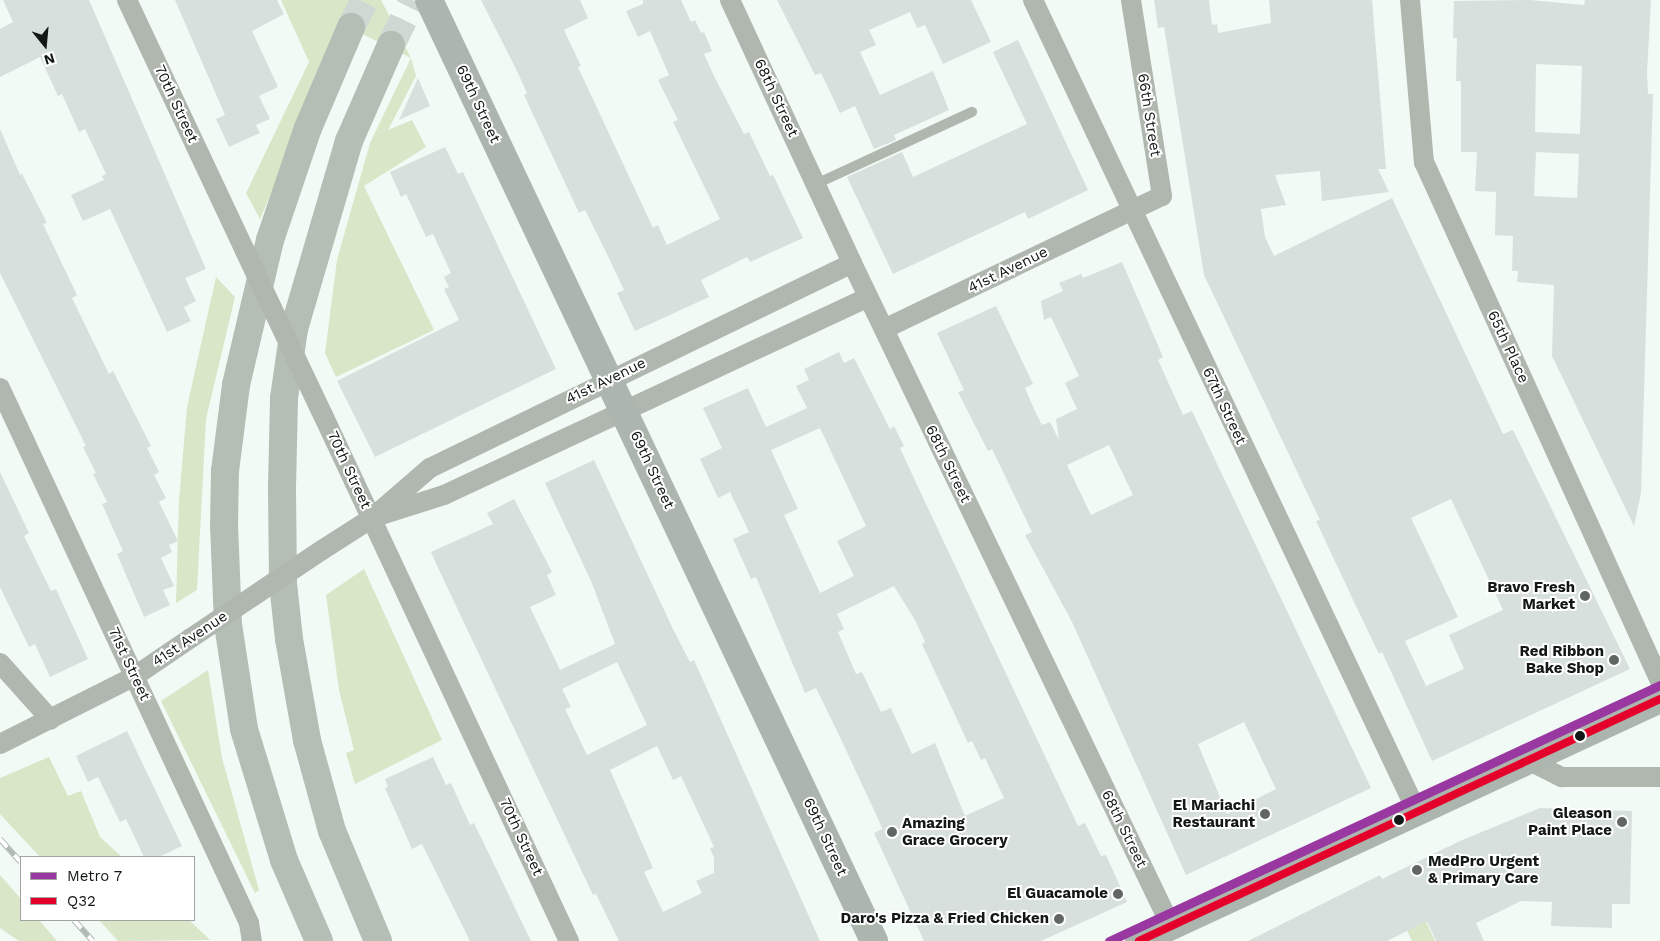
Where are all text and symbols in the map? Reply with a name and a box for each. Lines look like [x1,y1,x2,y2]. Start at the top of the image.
north arrow [20,20,70,70]
text: N [42,50,57,69]
street label: 68th Street [750,56,802,140]
street label: 70th Street [150,62,202,146]
street label: 69th Street [452,62,504,146]
street label: 66th Street [1134,72,1164,158]
street label: 41st Avenue [965,243,1051,297]
street label: 65th Place [1483,308,1533,386]
street label: 41st Avenue [563,354,649,408]
street label: 67th Street [1198,364,1250,448]
street label: 68th Street [921,422,975,506]
street label: 70th Street [323,428,375,512]
street label: 69th Street [626,428,678,512]
place label: Bravo Fresh Market [1487,578,1575,613]
marker: Bravo Fresh Market [1579,590,1591,602]
street label: 41st Avenue [149,607,231,671]
street label: 71st Street [104,625,154,703]
place label: Red Ribbon Bake Shop [1520,642,1604,677]
marker: Red Ribbon Bake Shop [1608,654,1620,666]
unlabelled marker [1575,731,1585,741]
street label: 68th Street [1097,787,1151,871]
street label: 70th Street [495,795,547,879]
street label: 69th Street [799,795,851,879]
place label: El Mariachi Restaurant [1172,796,1255,831]
place label: Gleason Paint Place [1528,804,1612,839]
marker: El Mariachi Restaurant [1259,808,1271,820]
place label: Amazing Grace Grocery [902,814,1008,849]
unlabelled marker [1394,815,1404,825]
marker: Gleason Paint Place [1616,816,1628,828]
marker: Amazing Grace Grocery [886,826,898,838]
place label: MedPro Urgent & Primary Care [1428,852,1539,887]
legend [20,856,195,921]
marker: MedPro Urgent & Primary Care [1410,863,1424,877]
text: Metro 7 [67,867,122,885]
place label: El Guacamole [1007,885,1108,903]
marker: El Guacamole [1112,888,1124,900]
text: Q32 [67,892,96,910]
place label: Daro's Pizza & Fried Chicken [840,910,1049,928]
marker: Daro's Pizza & Fried Chicken [1053,913,1065,925]

